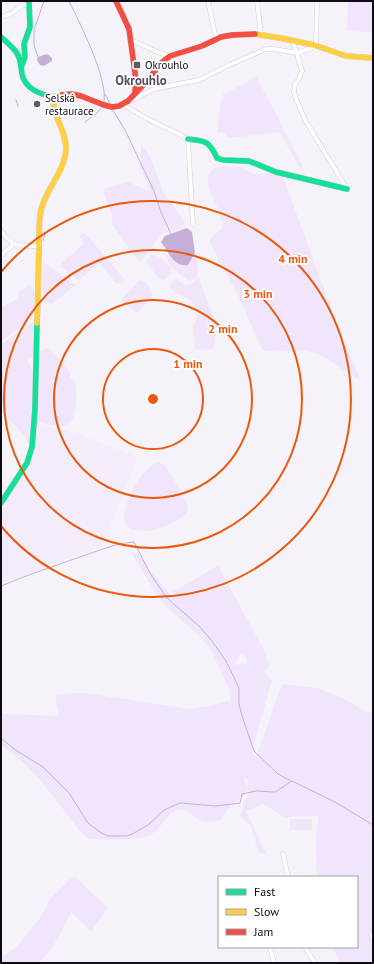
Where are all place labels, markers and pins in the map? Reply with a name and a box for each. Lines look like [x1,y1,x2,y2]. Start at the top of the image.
place label: Okrouhlo [145,58,189,72]
marker: Okrouhlo [132,60,142,70]
place label: Selská restaurace [45,91,94,118]
marker: Selská restaurace [32,99,42,109]
centre of rings [146,392,160,406]

